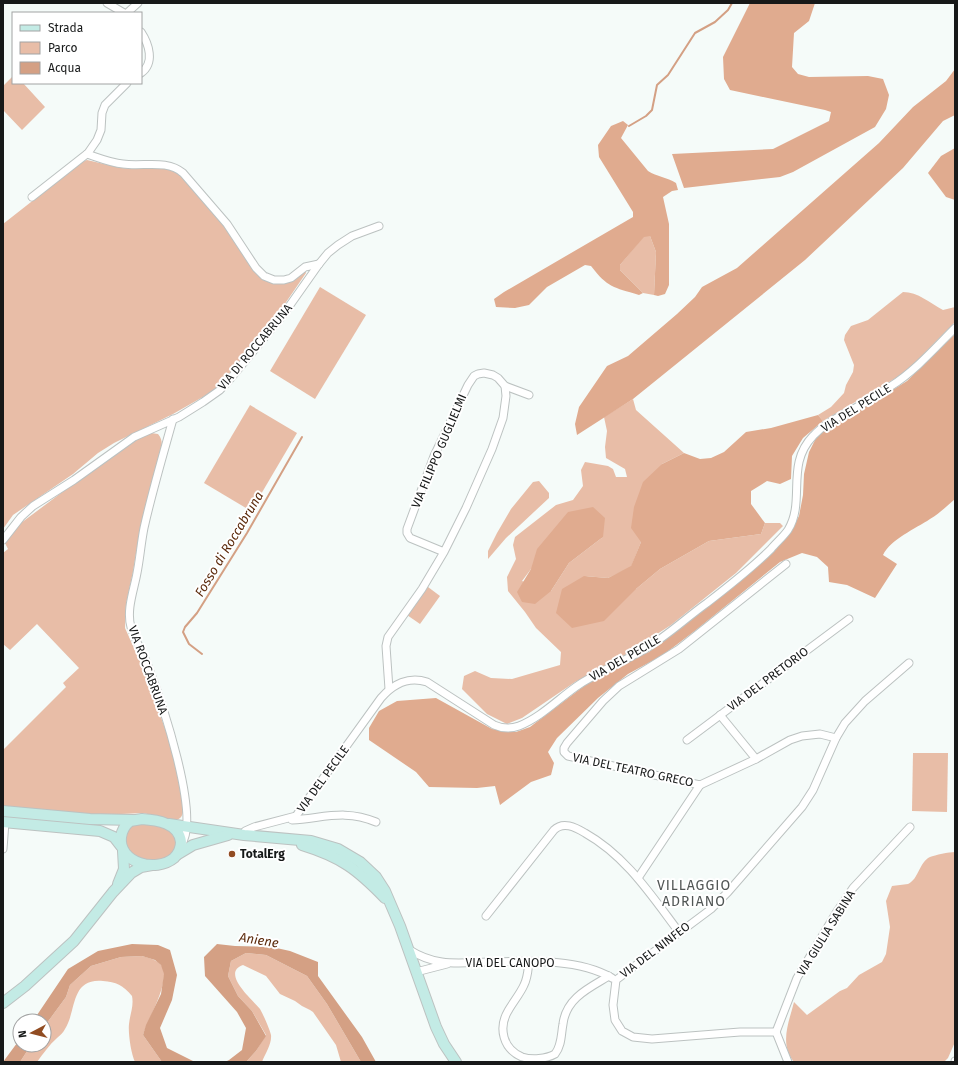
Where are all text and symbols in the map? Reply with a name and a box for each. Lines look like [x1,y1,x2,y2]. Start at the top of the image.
legend [12,12,142,84]
text: Strada [48,21,83,35]
text: Parco [48,41,78,55]
text: Acqua [48,61,81,75]
street label: VIA DI ROCCABRUNA [215,301,295,393]
street label: VIA DEL PECILE [819,381,893,435]
street label: VIA FILIPPO GUGLIELMI [409,392,469,510]
water label: Fosso di Roccabruna [192,489,266,599]
street label: VIA ROCCABRUNA [125,624,171,716]
street label: VIA DEL PECILE [587,632,663,684]
street label: VIA DEL PRETORIO [725,644,811,714]
street label: VIA DEL PECILE [294,743,352,815]
street label: VIA DEL TEATRO GRECO [571,750,695,790]
place label: TotalErg [240,847,285,861]
marker: TotalErg [227,849,237,859]
district label: VILLAGGIO ADRIANO [657,877,731,910]
street label: VIA GIULIA SABINA [794,888,858,978]
street label: VIA DEL NINFEO [617,919,693,981]
water label: Aniene [237,929,280,951]
street label: VIA DEL CANOPO [466,956,554,970]
north arrow [12,1013,52,1053]
text: N [16,1030,29,1039]

